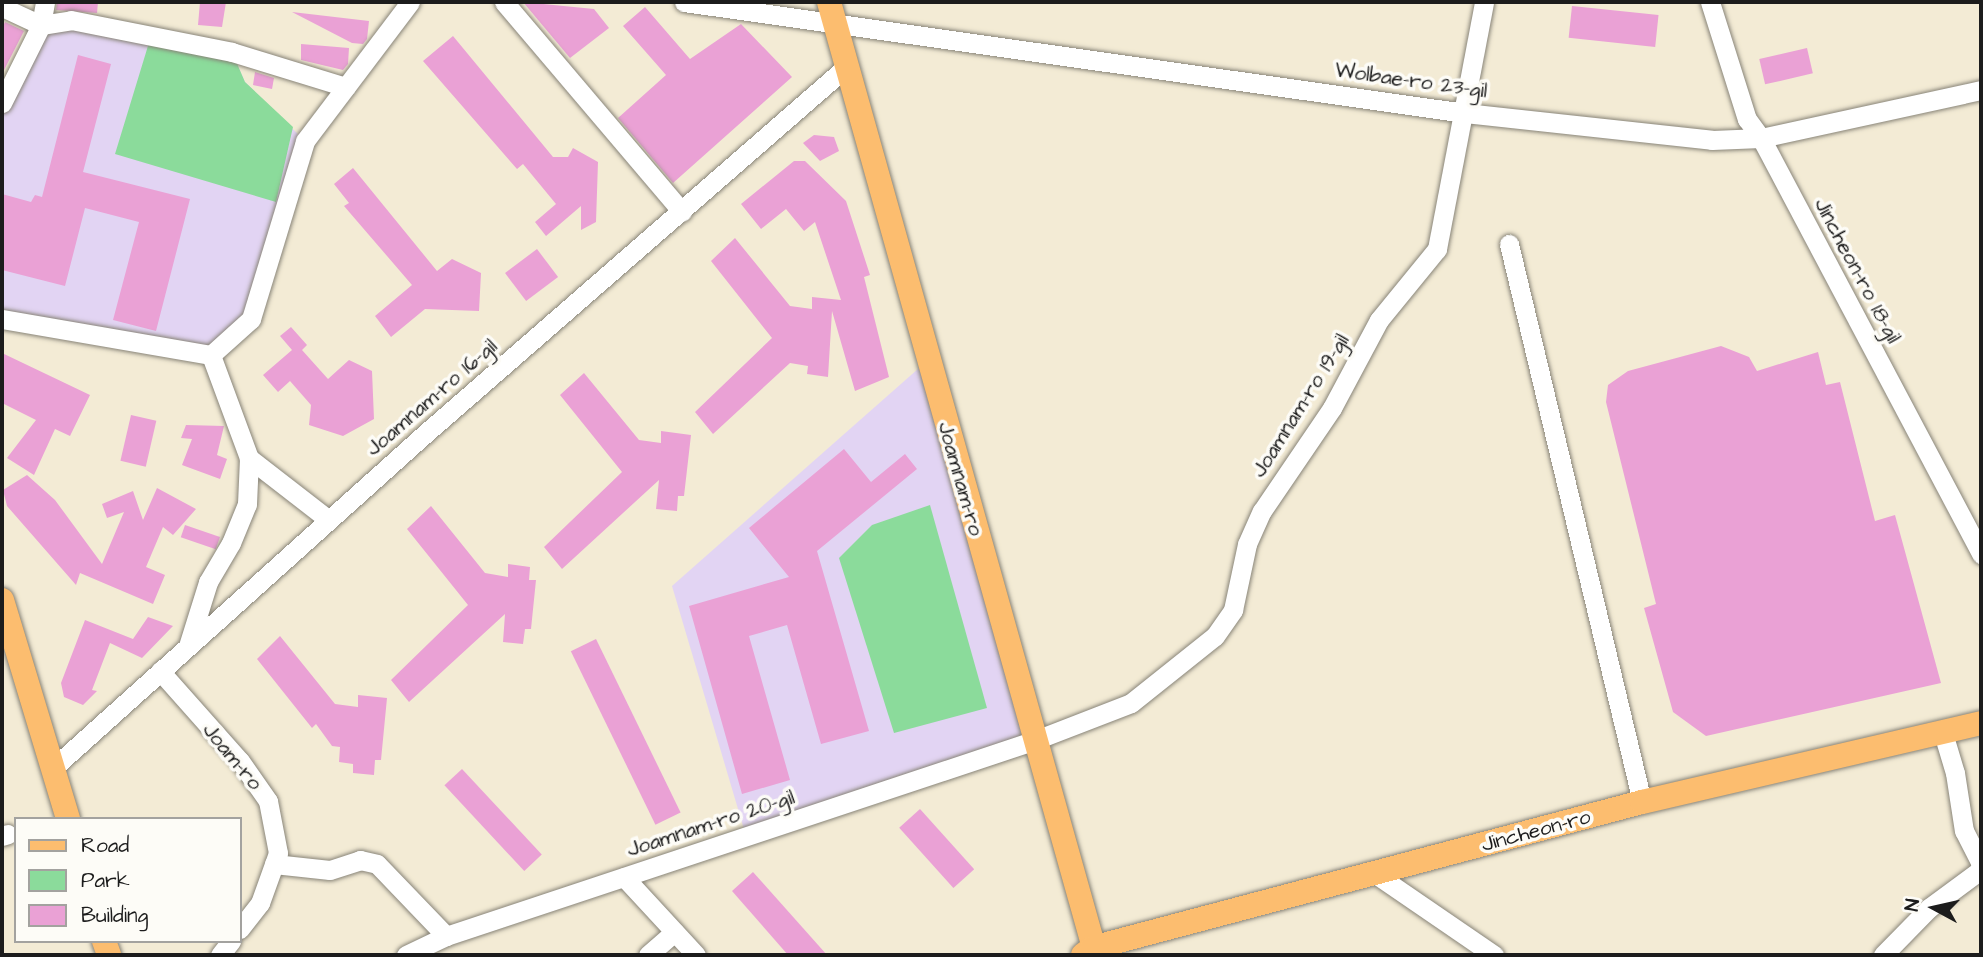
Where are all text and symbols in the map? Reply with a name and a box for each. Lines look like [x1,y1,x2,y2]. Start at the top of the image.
street label: Wolbae-ro 23-gil [1333,58,1489,104]
street label: Jincheon-ro 18-gil [1808,194,1906,348]
street label: Joamnam-ro 19-gil [1247,330,1355,482]
street label: Joamnam-ro 16-gil [361,334,503,462]
street label: Joamnam-ro [932,419,988,539]
street label: Joam-ro [197,718,267,796]
street label: Joamnam-ro 20-gil [624,785,798,863]
street label: Jincheon-ro [1479,804,1593,858]
legend [14,817,242,943]
text: Road [81,831,129,860]
text: Park [81,866,130,895]
north arrow [1899,873,1969,943]
text: N [1899,897,1927,913]
text: Building [81,901,148,930]

